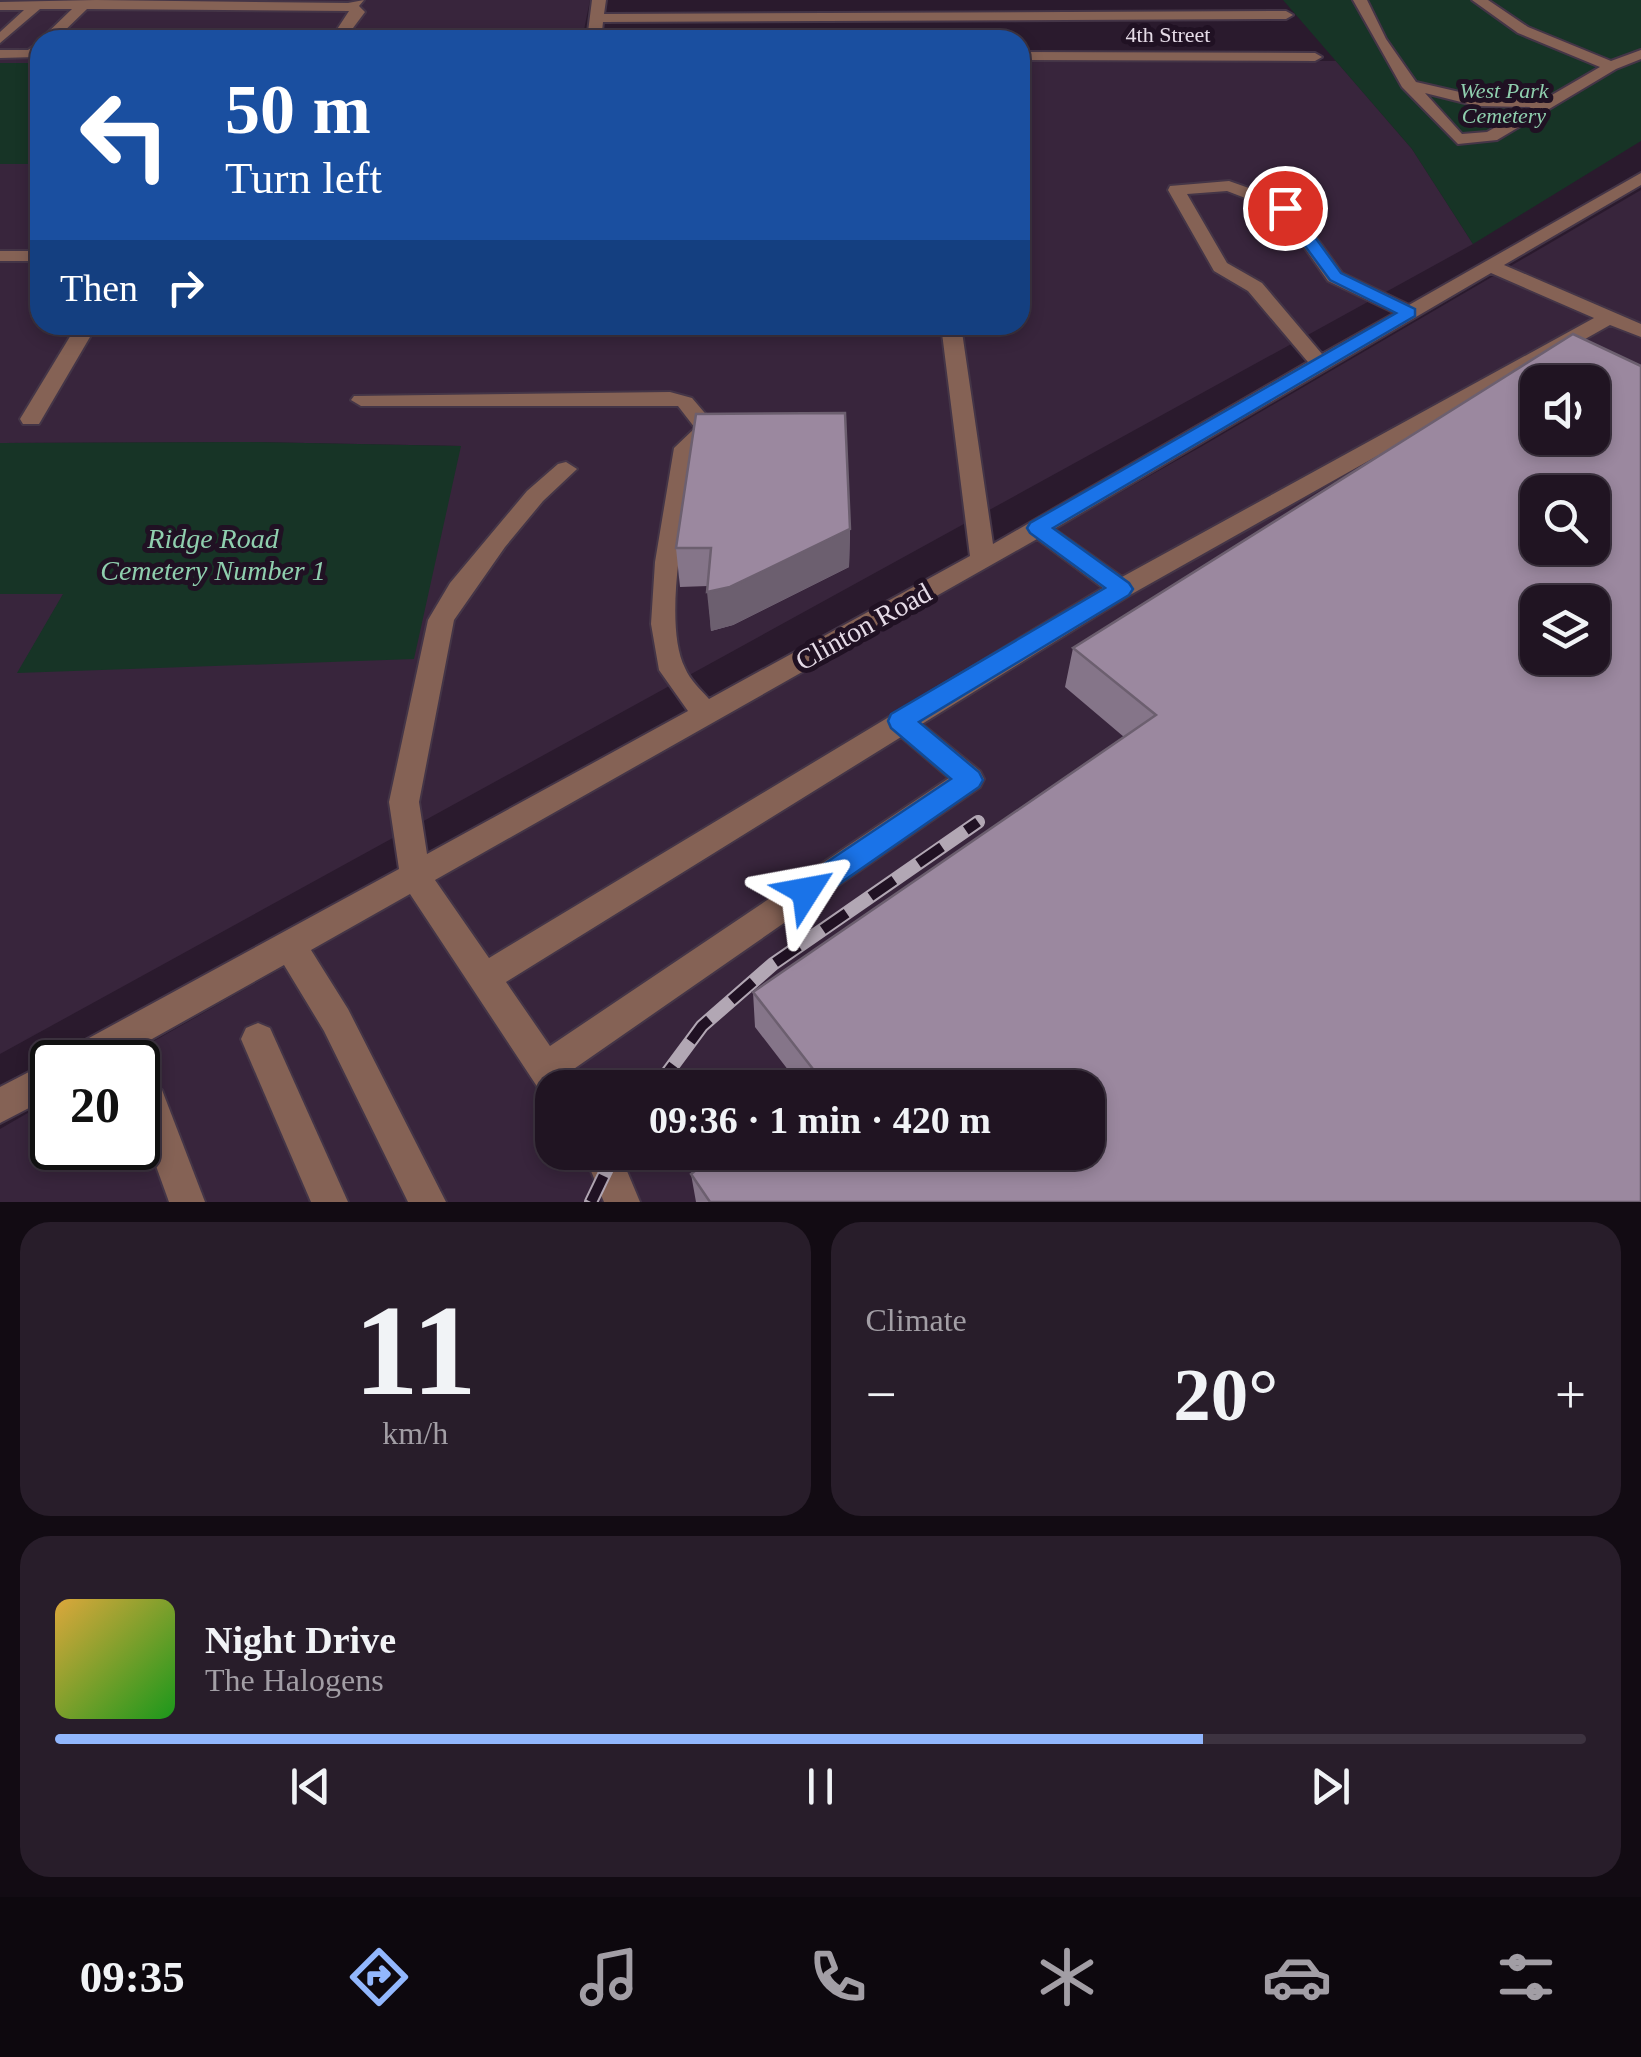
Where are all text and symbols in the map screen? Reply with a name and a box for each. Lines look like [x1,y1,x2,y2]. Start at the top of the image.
street label: 4th Street [1126,22,1210,47]
icon: left [60,70,190,200]
text: 50 m [225,71,371,148]
park label: West Park Cemetery [1459,78,1550,128]
text: Turn left [225,153,382,203]
pin [1243,166,1328,251]
icon: arrive [1258,181,1313,236]
icon: right [158,260,213,315]
text: Then [60,267,138,309]
map controls [1520,365,1610,675]
button: sound [1520,365,1610,455]
button: search [1520,475,1610,565]
park label: Ridge Road Cemetery Number 1 [100,523,326,586]
street label: Clinton Road [790,576,936,676]
button: layers [1520,585,1610,675]
position arrow [754,839,858,943]
speed limit sign: 20 [30,1040,160,1170]
text: 09:36 · 1 min · 420 m [649,1099,991,1141]
text: 11 [354,1278,477,1422]
text: Climate [866,1302,967,1338]
text: 20° [1173,1353,1278,1436]
text: − [866,1364,897,1425]
text: + [1555,1364,1586,1425]
text: km/h [382,1415,448,1451]
text: Night Drive [205,1619,396,1661]
text: The Halogens [205,1662,384,1698]
icon: previous [283,1759,338,1814]
icon: pause [793,1759,848,1814]
icon: next [1303,1759,1358,1814]
icon: directions [344,1942,414,2012]
icon: music [574,1942,644,2012]
icon: phone [803,1942,873,2012]
icon: climate [1032,1942,1102,2012]
icon: car [1262,1942,1332,2012]
icon: filters [1491,1942,1561,2012]
text: 09:35 [80,1952,185,2002]

